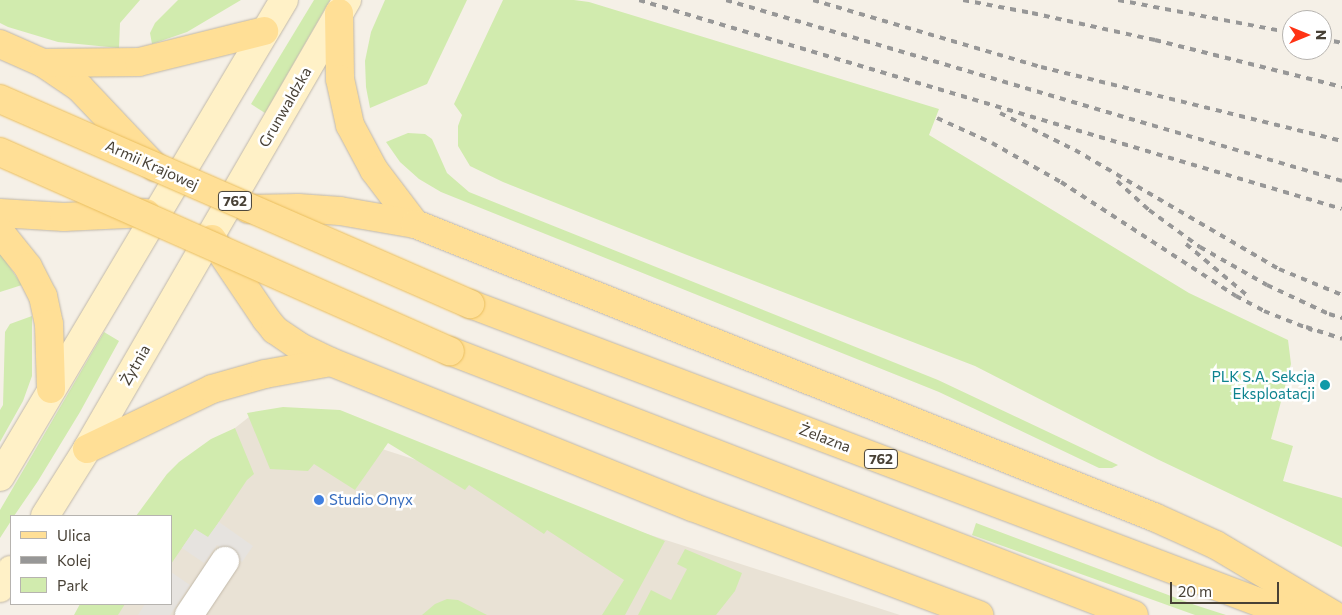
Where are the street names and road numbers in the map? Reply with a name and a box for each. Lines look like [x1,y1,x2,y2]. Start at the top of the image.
street label: Grunwaldzka [255,64,315,150]
street label: Armii Krajowej [103,136,201,194]
road number: 762 [218,190,252,212]
street label: Żytnia [116,342,154,388]
street label: Żelazna [797,420,853,456]
road number: 762 [864,448,898,470]

